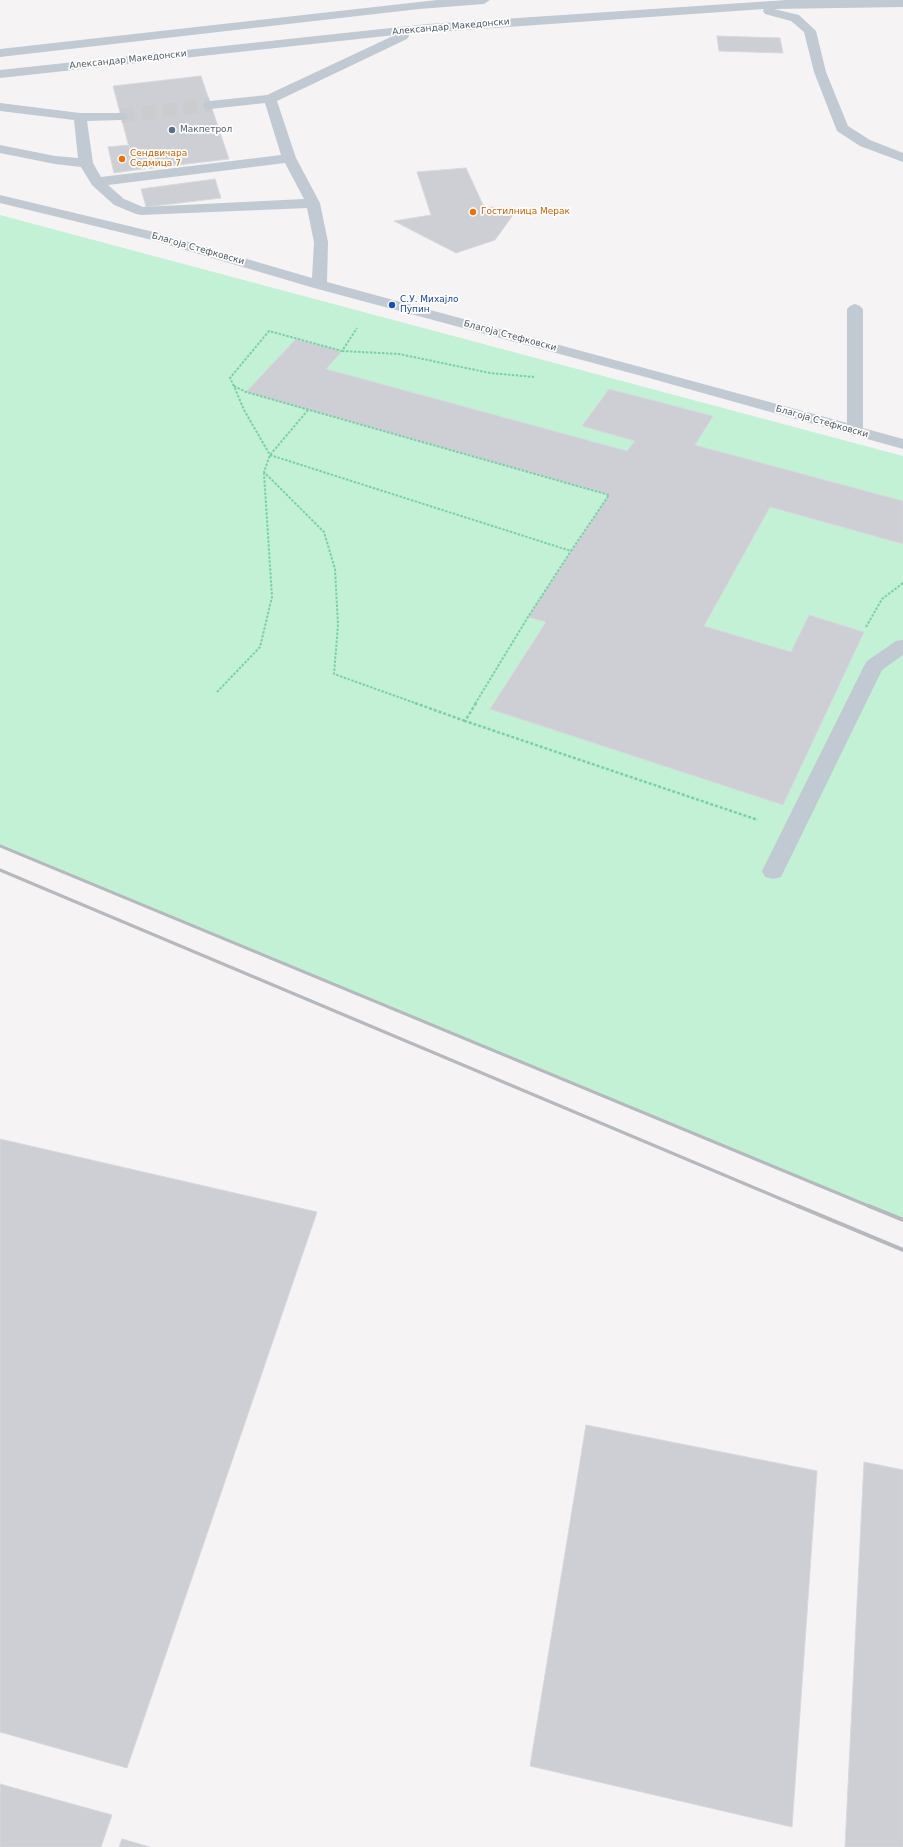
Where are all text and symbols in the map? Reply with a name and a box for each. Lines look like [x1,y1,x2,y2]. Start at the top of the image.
street label: Александар Македонски [392,16,510,38]
street label: Александар Македонски [69,48,187,72]
marker: Макпетрол [167,125,177,135]
place label: Макпетрол [180,125,232,135]
place label: Сендвичара Седмица 7 [130,149,187,170]
marker: Сендвичара Седмица 7 [117,154,127,164]
marker: Гостилница Мерак [468,207,478,217]
place label: Гостилница Мерак [481,207,570,217]
street label: Благоја Стефковски [150,231,246,267]
place label: С.У. Михајло Пупин [400,295,459,316]
marker: С.У. Михајло Пупин [387,300,397,310]
street label: Благоја Стефковски [462,318,558,354]
street label: Благоја Стефковски [774,404,870,440]

